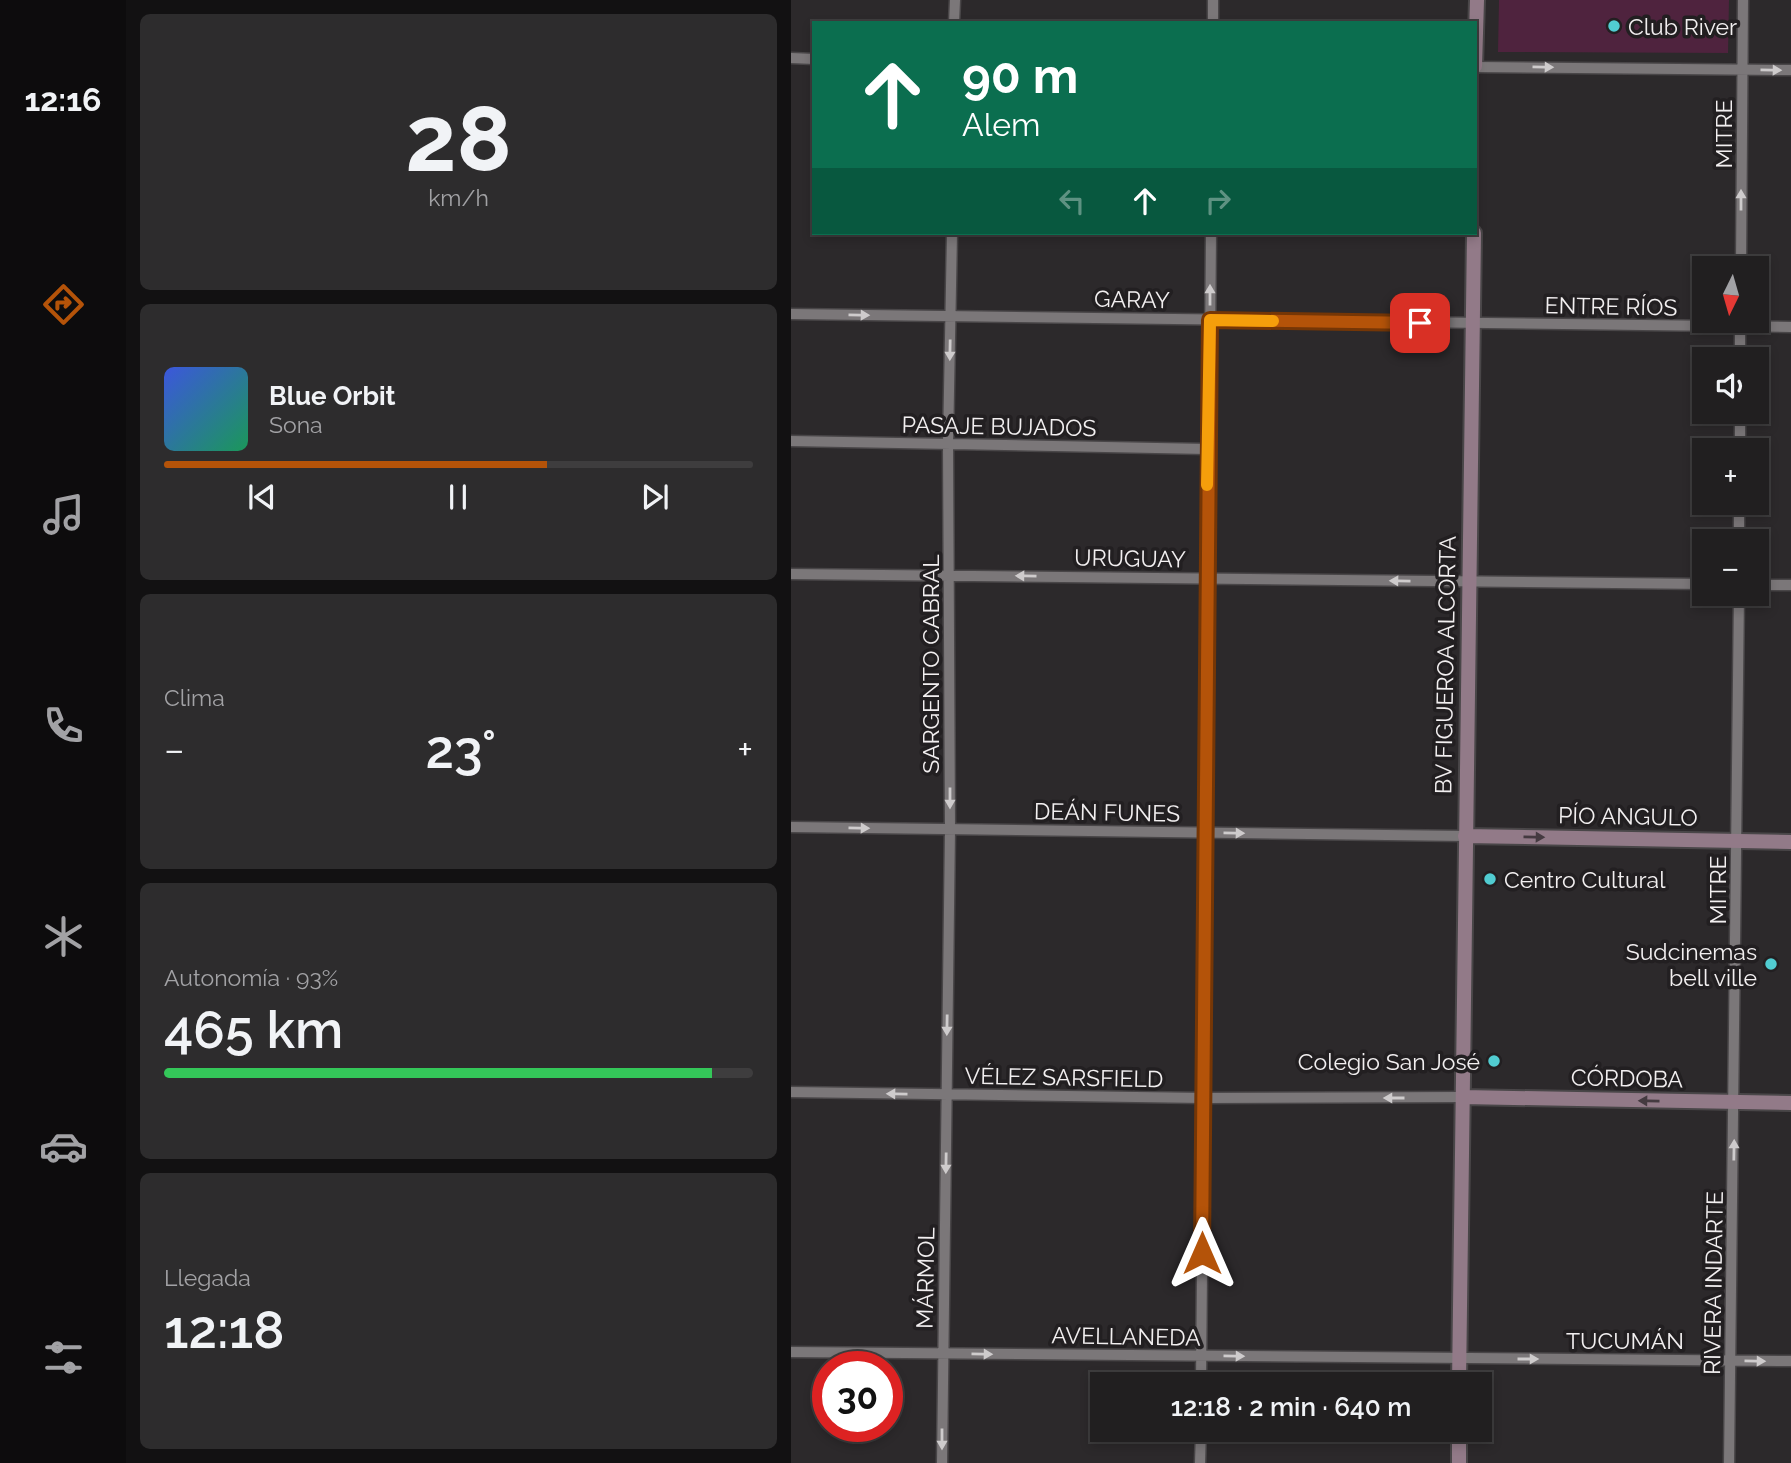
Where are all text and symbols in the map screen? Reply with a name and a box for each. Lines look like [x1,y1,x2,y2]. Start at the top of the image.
place label: Club River [1628,13,1737,40]
marker: Club River [1606,18,1622,34]
text: 90 m [962,47,1078,104]
icon: ahead [847,49,938,140]
one-way arrow [1533,61,1555,73]
one-way arrow [1760,64,1782,76]
text: 12:16 [25,81,102,118]
text: 28 [405,85,512,192]
street label: MITRE [1710,100,1737,168]
text: Alem [962,106,1041,143]
icon: left [1053,182,1091,220]
icon: ahead [1126,182,1164,220]
icon: right [1199,182,1237,220]
text: km/h [428,184,489,211]
one-way arrow [1735,188,1747,210]
north arrow [1692,256,1769,332]
map controls [1692,256,1769,606]
icon: directions [39,280,88,329]
one-way arrow [1205,283,1216,305]
street label: GARAY [1094,285,1170,313]
street label: ENTRE RÍOS [1544,291,1678,321]
pin [1390,293,1450,353]
icon: arrive [1401,304,1439,342]
one-way arrow [848,309,870,321]
one-way arrow [944,339,956,361]
button: sound [1692,347,1769,424]
text: Blue Orbit [269,381,396,411]
text: Sona [269,411,323,438]
street label: PASAJE BUJADOS [901,411,1097,441]
button: + [1692,438,1769,515]
icon: previous [243,478,281,516]
icon: pause [439,478,477,516]
icon: next [636,478,674,516]
icon: music [39,490,88,539]
button: − [1692,529,1769,606]
street label: BV FIGUEROA ALCORTA [1429,535,1461,794]
street label: URUGUAY [1074,544,1186,572]
street label: SARGENTO CABRAL [917,554,944,774]
one-way arrow [1015,570,1037,582]
one-way arrow [1389,575,1411,587]
text: Clima [164,684,225,711]
icon: phone [39,701,88,750]
text: 23° [426,719,496,780]
text: − [164,727,184,772]
text: + [737,727,753,772]
one-way arrow [944,787,956,809]
street label: DEÁN FUNES [1034,797,1180,827]
street label: PÍO ANGULO [1558,801,1698,831]
one-way arrow [848,822,870,834]
one-way arrow [1223,827,1245,839]
one-way arrow [1523,831,1545,843]
street label: MITRE [1704,856,1731,924]
place label: Centro Cultural [1504,866,1666,893]
marker: Centro Cultural [1482,871,1498,887]
icon: climate [39,912,88,961]
place label: Sudcinemas bell ville [1626,938,1757,991]
marker: Sudcinemas bell ville [1763,956,1779,972]
text: Autonomía · 93% [164,964,338,991]
text: 465 km [164,999,343,1060]
one-way arrow [942,1015,953,1037]
place label: Colegio San José [1298,1048,1480,1075]
marker: Colegio San José [1486,1053,1502,1069]
street label: VÉLEZ SARSFIELD [964,1062,1164,1092]
street label: CÓRDOBA [1571,1064,1684,1092]
one-way arrow [886,1088,908,1100]
one-way arrow [1383,1092,1405,1104]
one-way arrow [1638,1095,1660,1107]
icon: car [39,1122,88,1171]
one-way arrow [1728,1139,1740,1161]
one-way arrow [940,1152,951,1174]
street label: RIVERA INDARTE [1698,1191,1728,1375]
position arrow [1165,1216,1239,1290]
street label: MÁRMOL [911,1226,939,1329]
text: Llegada [164,1264,251,1291]
text: 12:18 [164,1299,284,1360]
street label: AVELLANEDA [1051,1321,1201,1351]
street label: TUCUMÁN [1566,1327,1684,1354]
icon: filters [39,1333,88,1382]
one-way arrow [971,1348,993,1359]
one-way arrow [1223,1350,1245,1362]
speed limit sign: 30 [812,1351,903,1442]
one-way arrow [1517,1353,1539,1365]
one-way arrow [1745,1355,1767,1366]
text: 12:18 · 2 min · 640 m [1171,1392,1411,1422]
one-way arrow [937,1428,948,1450]

